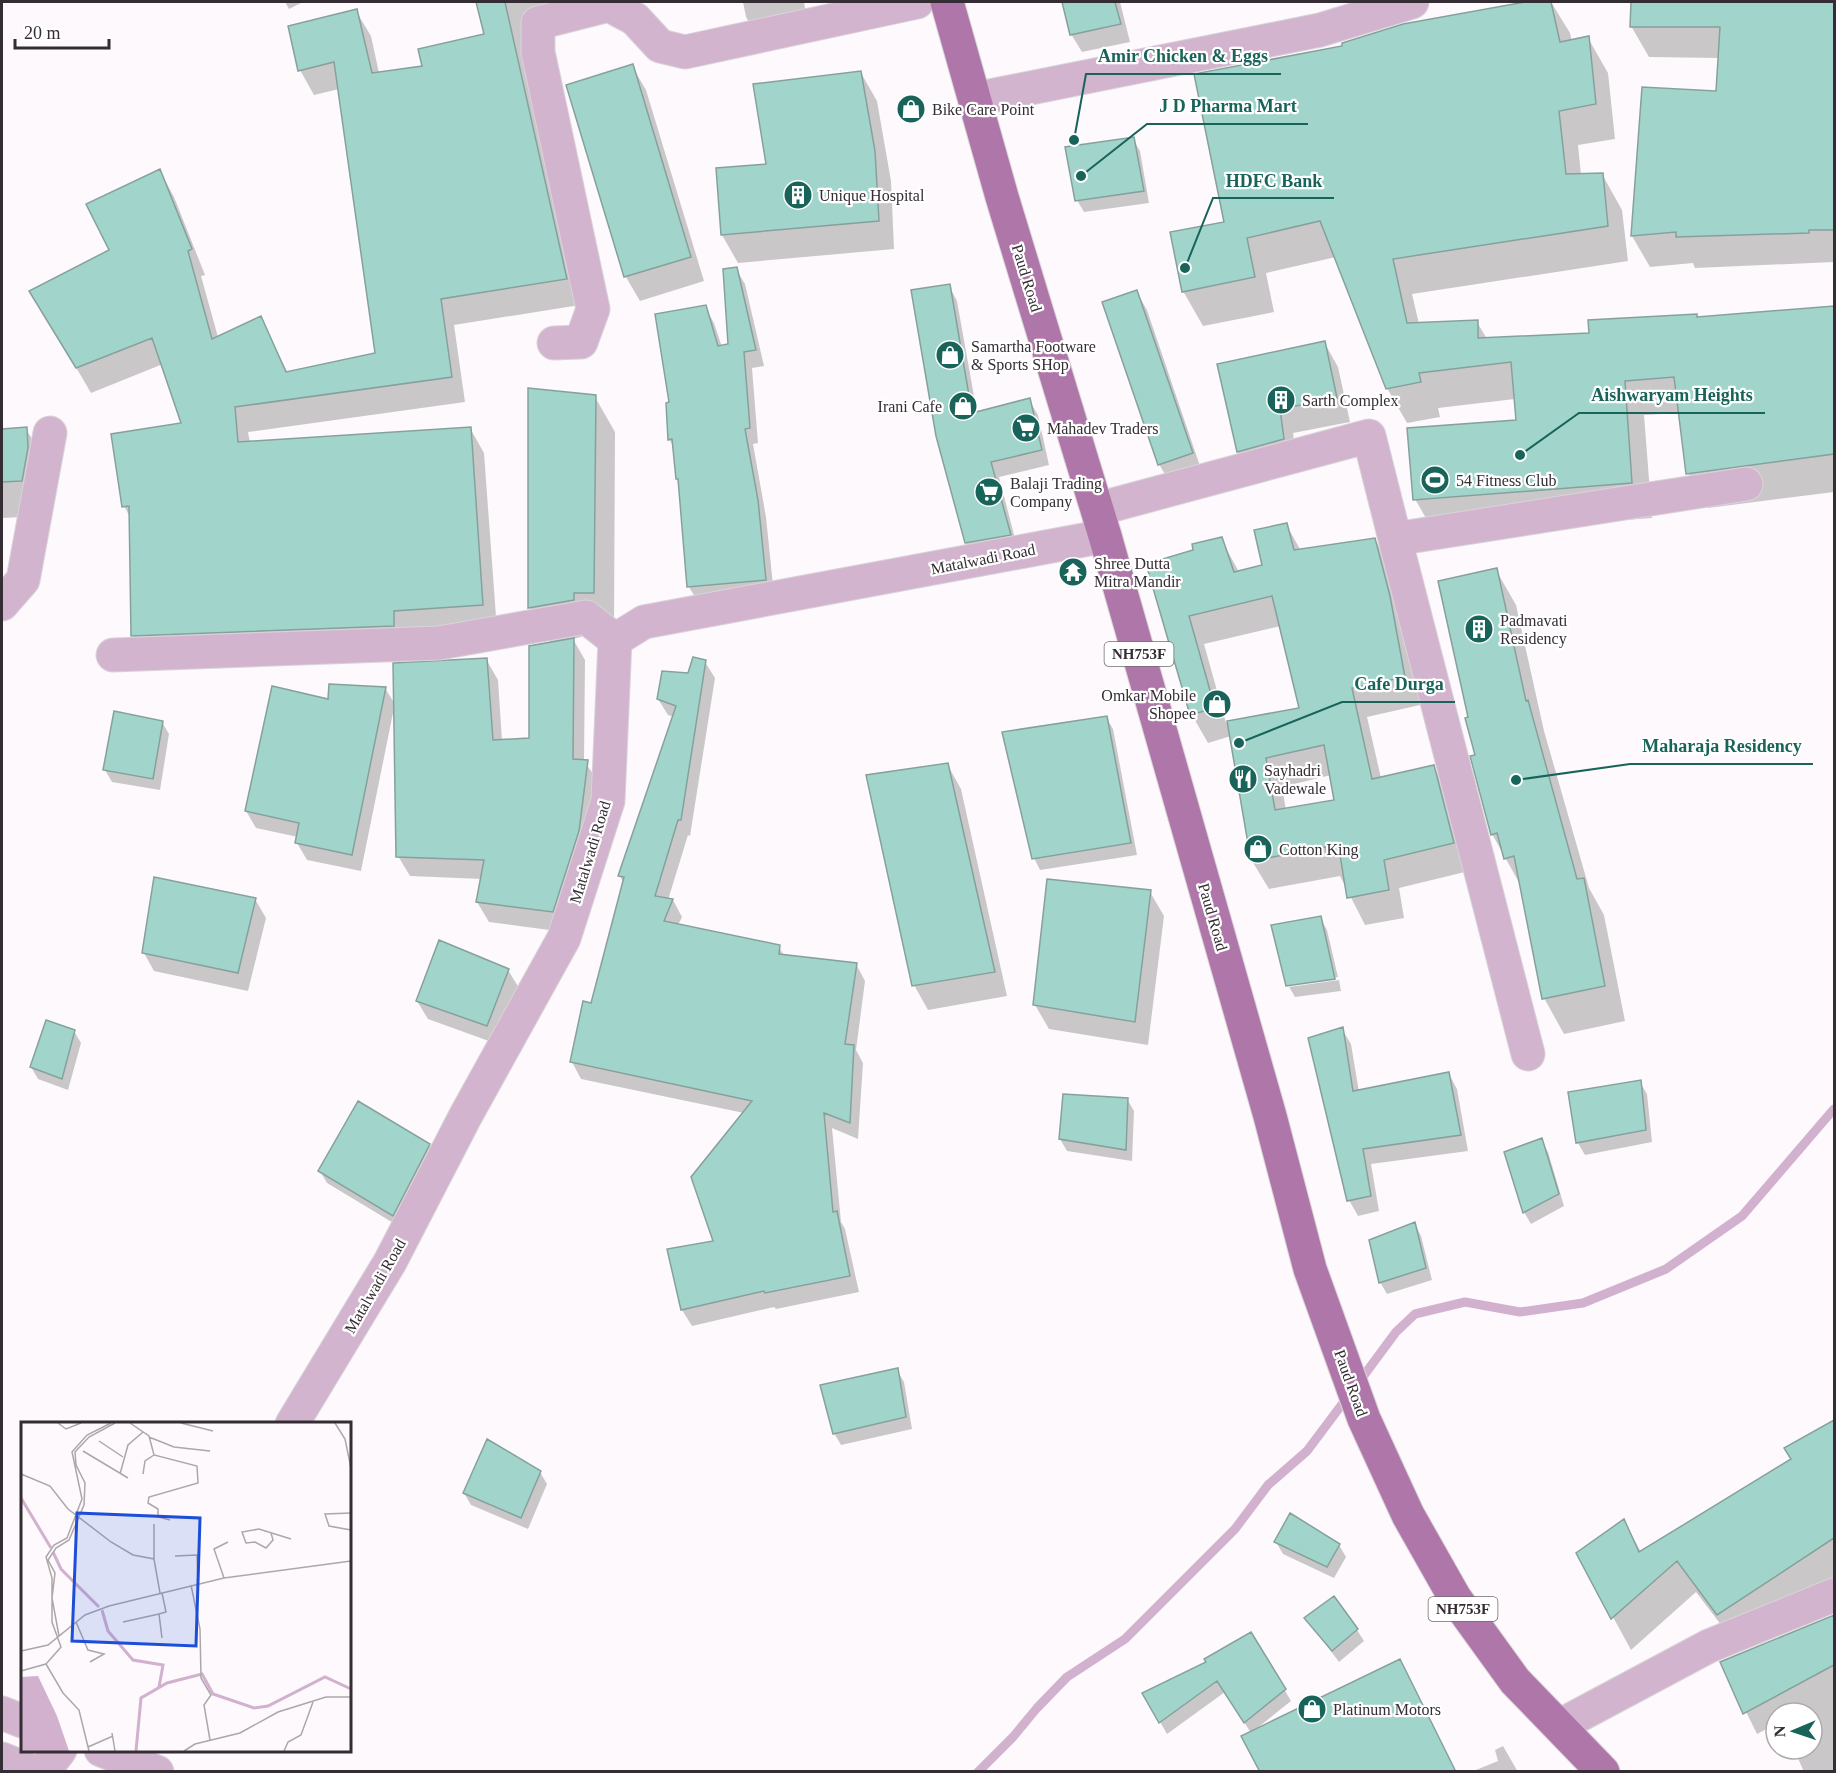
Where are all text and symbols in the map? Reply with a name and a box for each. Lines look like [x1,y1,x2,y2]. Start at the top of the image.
scale bar [15,12,110,50]
text: 20 m [24,23,61,43]
callout: Amir Chicken & Eggs [1086,38,1281,74]
text: Amir Chicken & Eggs [1098,46,1268,66]
callout: J D Pharma Mart [1147,88,1308,124]
shop icon: Bike Care Point [895,93,927,125]
text: J D Pharma Mart [1159,96,1297,116]
place label: Bike Care Point [932,101,1035,118]
callout: HDFC Bank [1213,162,1334,198]
text: HDFC Bank [1226,171,1322,191]
building icon: Unique Hospital [782,179,814,211]
place label: Unique Hospital [819,187,925,205]
street label: Paud Road [1009,242,1045,314]
place label: Samartha Footware & Sports SHop [971,338,1096,374]
shop icon: Samartha Footware & Sports SHop [934,339,966,371]
callout: Aishwaryam Heights [1579,377,1765,413]
building icon: Sarth Complex [1265,384,1297,416]
text: Aishwaryam Heights [1591,385,1753,405]
shop icon: Irani Cafe [947,390,979,422]
place label: Sarth Complex [1302,392,1398,410]
place label: Irani Cafe [878,398,942,415]
supermarket icon: Mahadev Traders [1010,412,1042,444]
place label: Mahadev Traders [1047,420,1159,437]
sports icon: 54 Fitness Club [1419,464,1451,496]
place label: 54 Fitness Club [1456,472,1556,489]
place label: Balaji Trading Company [1010,475,1102,511]
supermarket icon: Balaji Trading Company [973,476,1005,508]
street label: Matalwadi Road [929,541,1037,577]
place label: Shree Dutta Mitra Mandir [1094,555,1181,590]
temple icon: Shree Dutta Mitra Mandir [1057,556,1089,588]
place label: Padmavati Residency [1500,612,1568,648]
building icon: Padmavati Residency [1463,613,1495,645]
road number: NH753F [1104,642,1174,666]
callout: Cafe Durga [1342,666,1455,702]
text: Cafe Durga [1354,674,1444,694]
place label: Omkar Mobile Shopee [1101,687,1196,723]
shop icon: Omkar Mobile Shopee [1201,688,1233,720]
callout: Maharaja Residency [1630,728,1813,764]
text: Maharaja Residency [1642,736,1802,756]
place label: Sayhadri Vadewale [1264,762,1326,797]
restaurant icon: Sayhadri Vadewale [1227,763,1259,795]
street label: Matalwadi Road [566,799,614,905]
shop icon: Cotton King [1242,833,1274,865]
place label: Cotton King [1279,841,1359,859]
street label: Paud Road [1195,881,1231,953]
street label: Matalwadi Road [341,1236,409,1336]
street label: Paud Road [1331,1347,1371,1419]
inset map [21,1422,351,1752]
road number: NH753F [1428,1597,1498,1621]
shop icon: Platinum Motors [1296,1693,1328,1725]
place label: Platinum Motors [1333,1701,1441,1718]
north arrow [1764,1701,1824,1761]
text: N [1771,1725,1788,1738]

